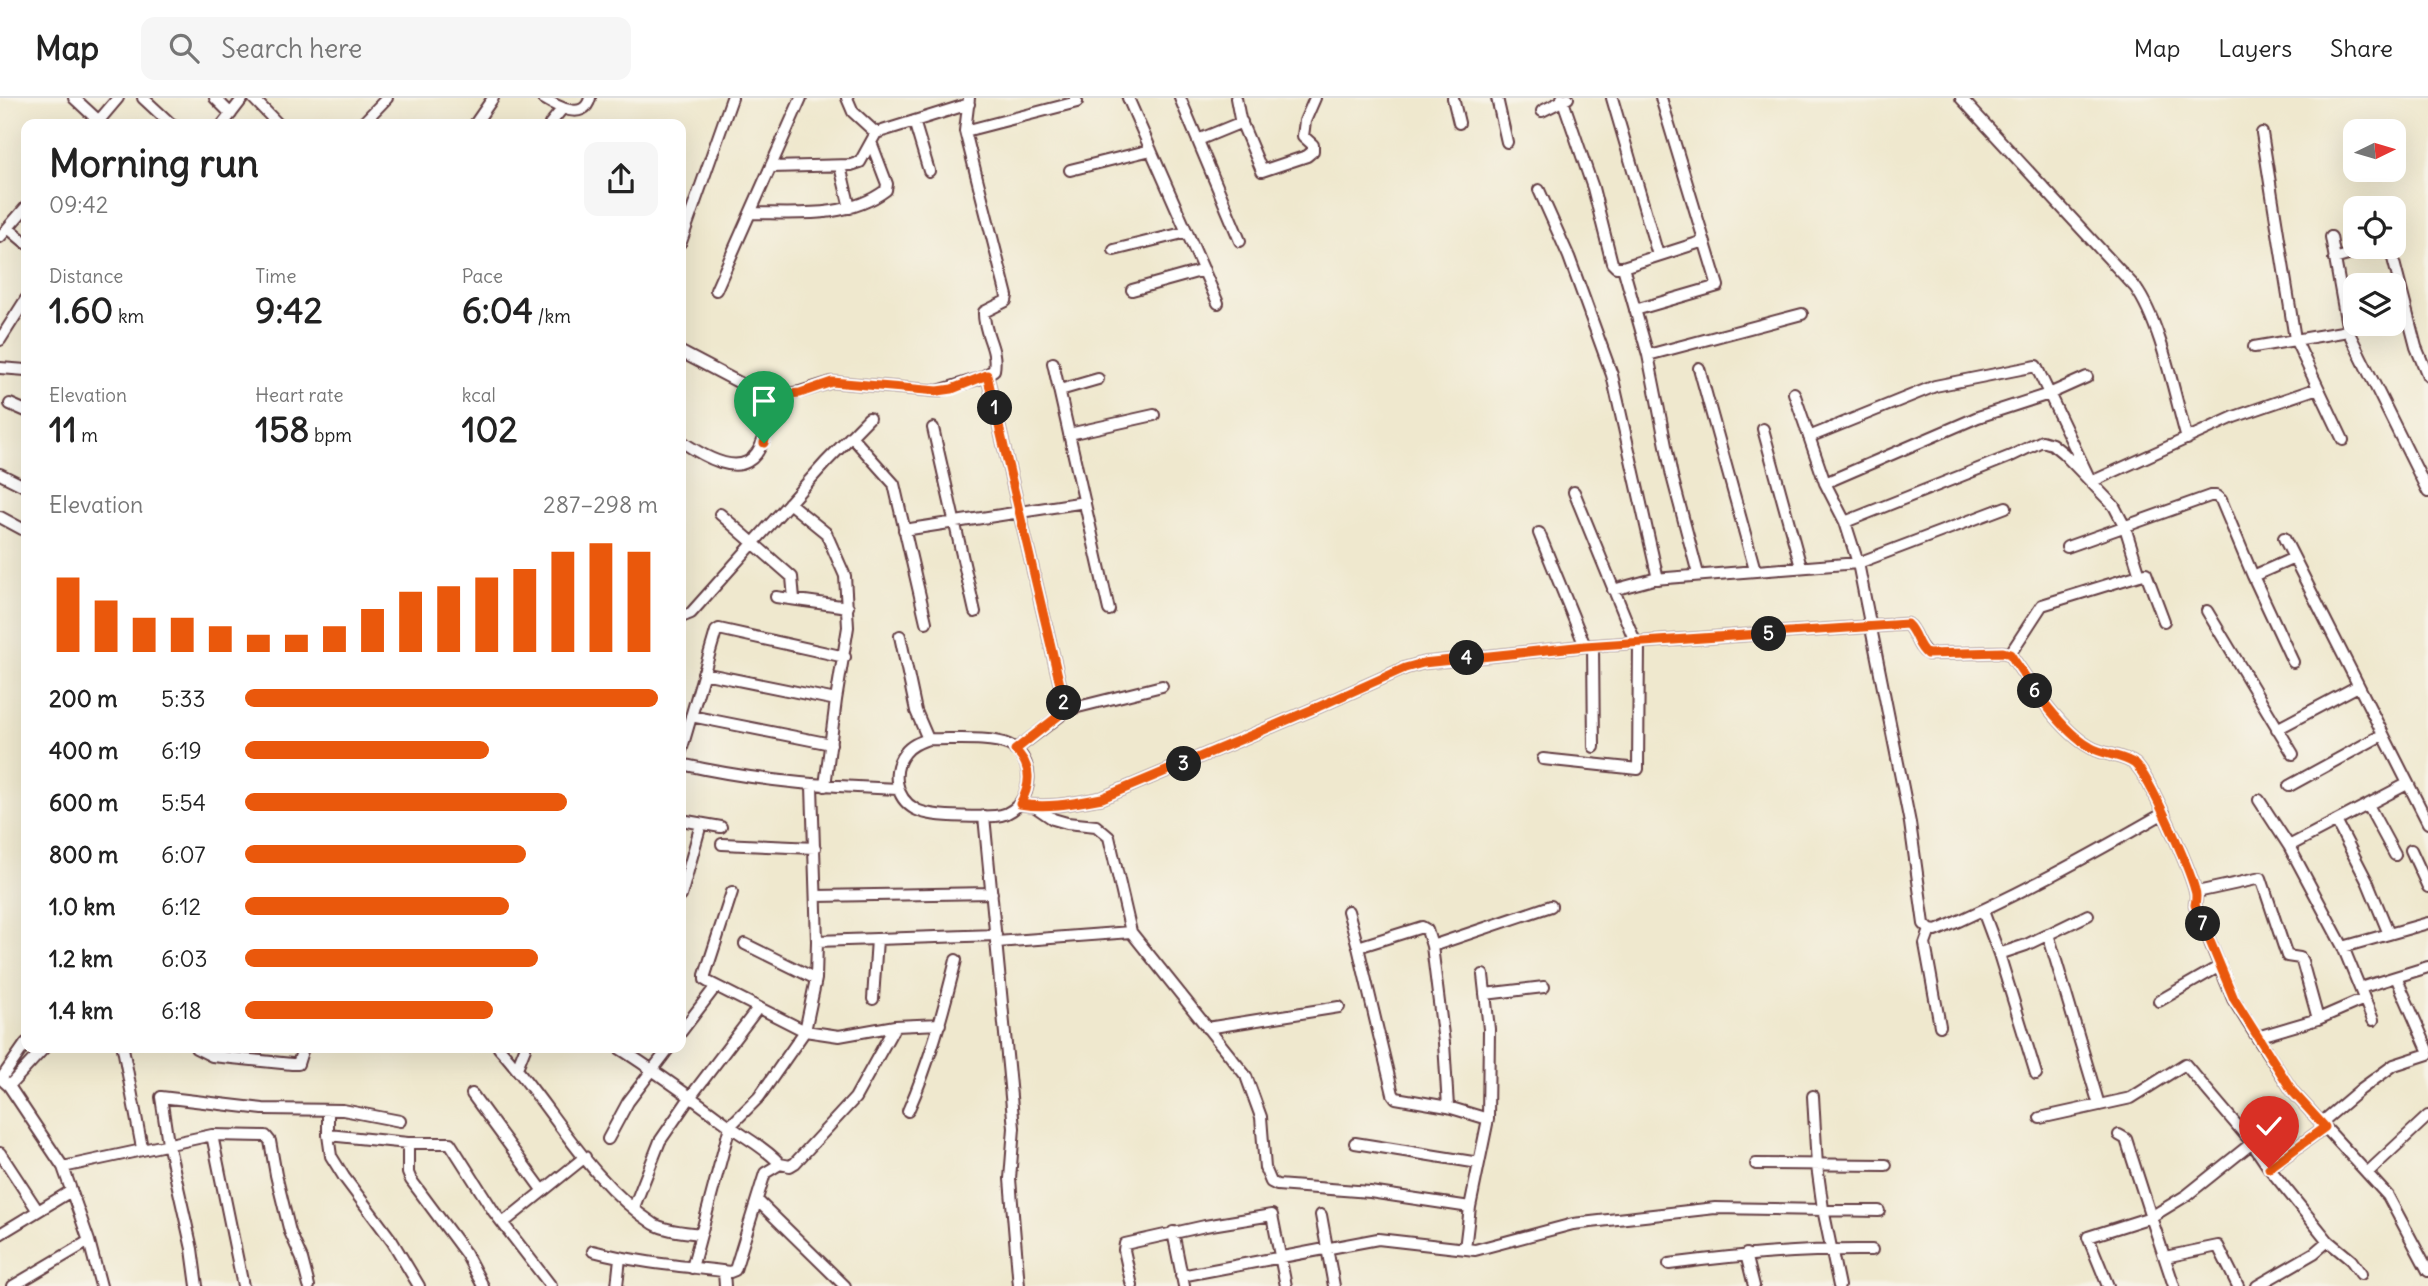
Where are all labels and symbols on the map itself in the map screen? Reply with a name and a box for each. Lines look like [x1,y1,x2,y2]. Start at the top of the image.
north arrow [2343,119,2406,182]
pin [734,371,794,443]
pin: 1 [978,390,1012,426]
pin: 5 [1752,616,1786,652]
pin: 4 [1450,640,1484,676]
pin: 6 [2018,674,2052,708]
pin: 2 [1046,686,1082,720]
pin: 3 [1166,746,1202,782]
pin: 7 [2186,906,2220,942]
pin [2239,1096,2299,1168]

